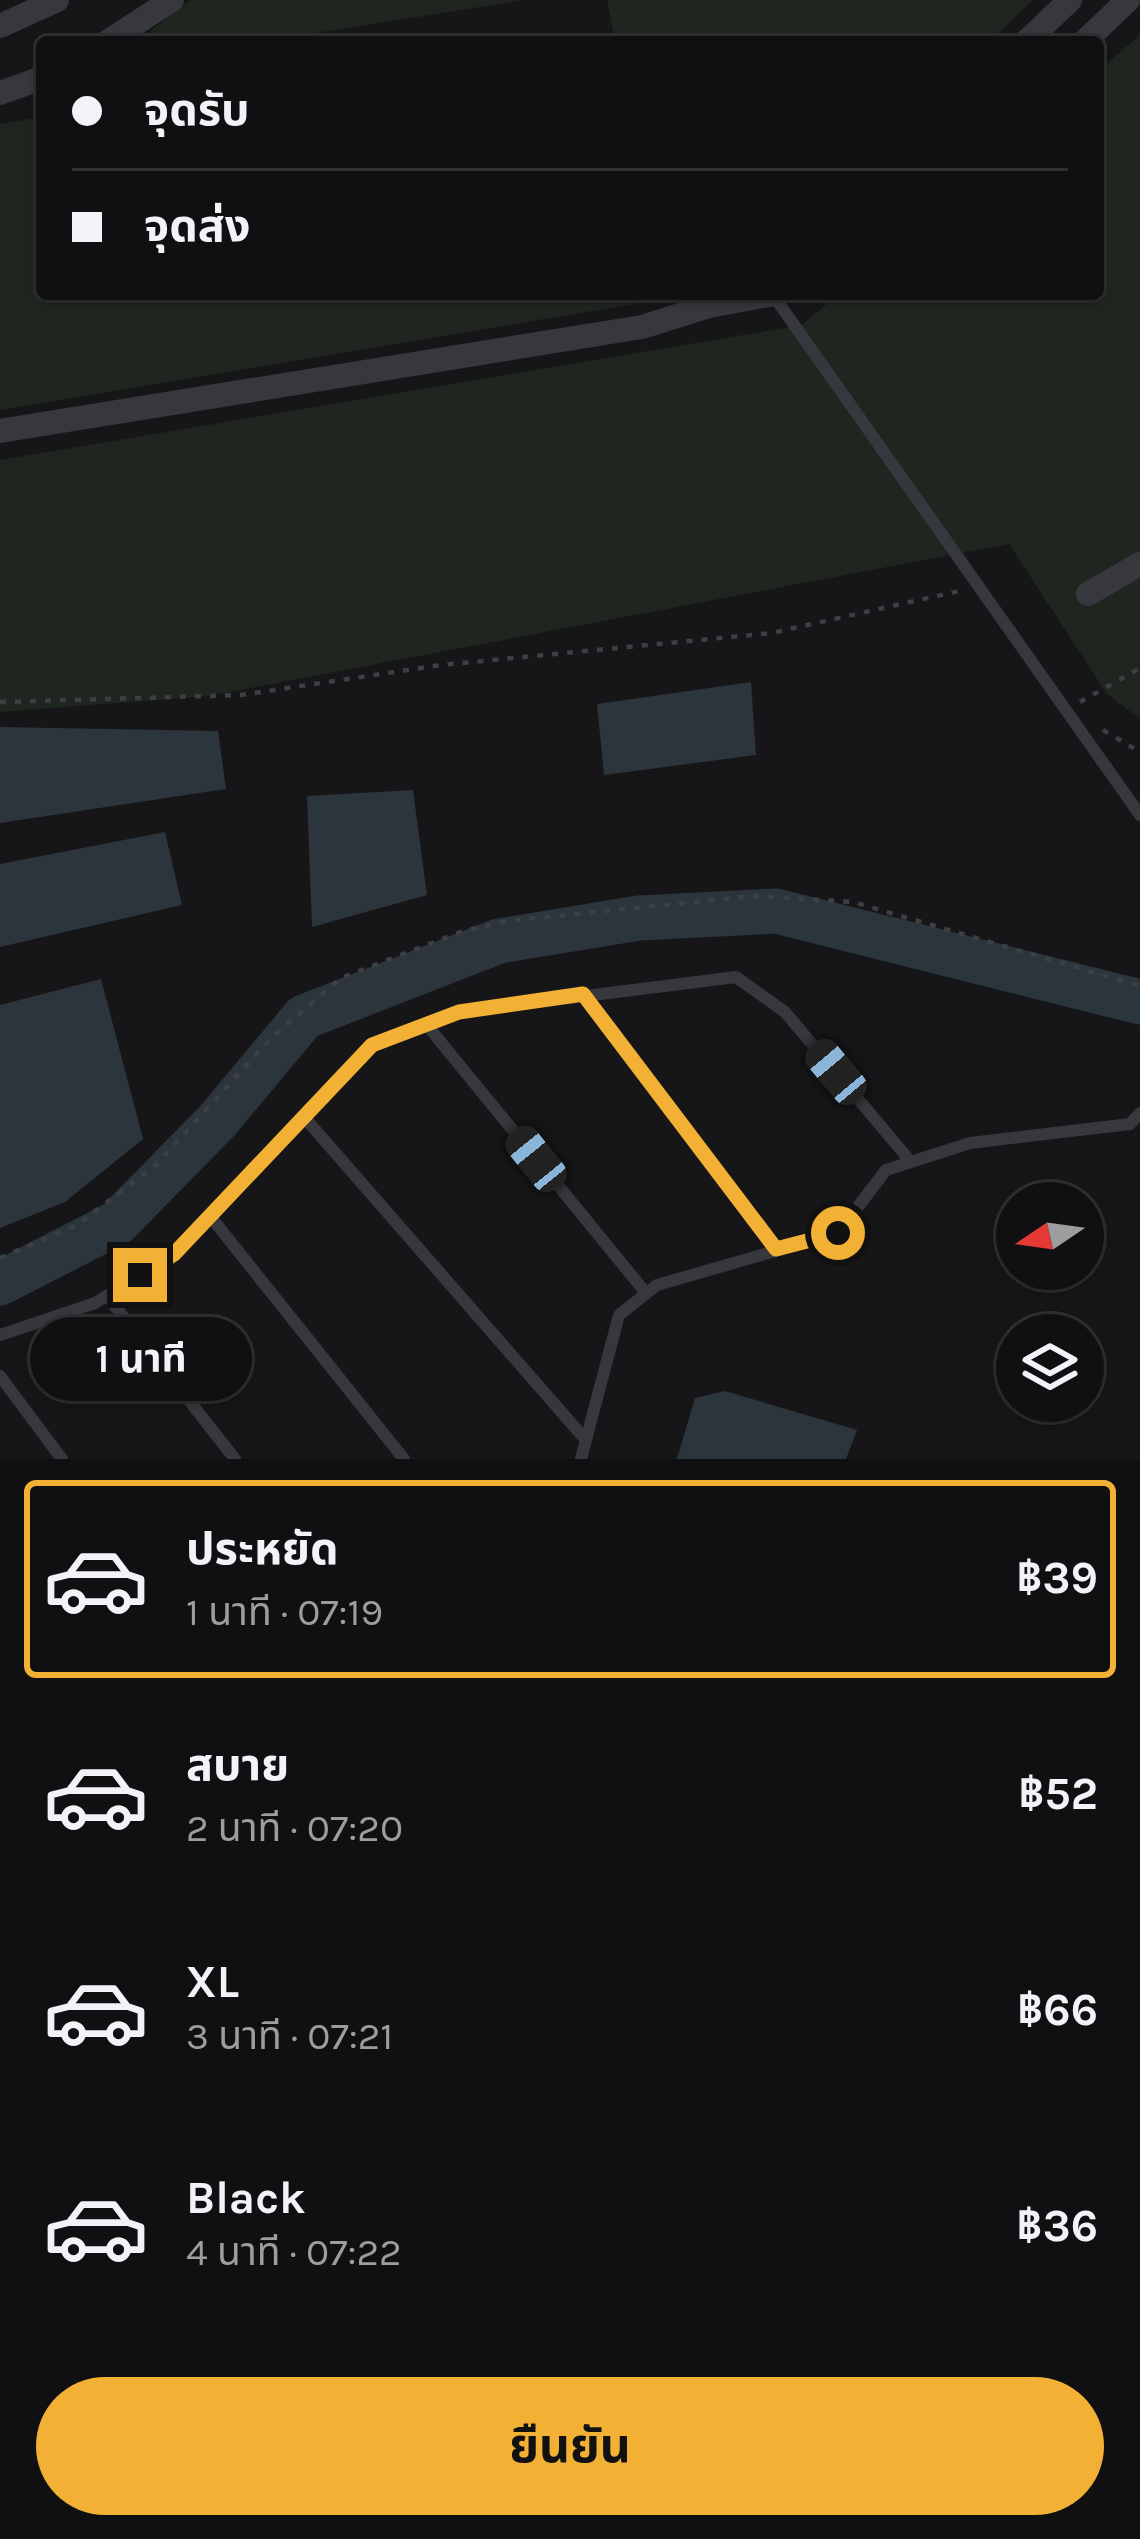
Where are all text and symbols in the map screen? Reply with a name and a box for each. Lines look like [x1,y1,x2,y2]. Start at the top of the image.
text: จุดรับ [144,84,250,136]
text: จุดส่ง [144,200,250,252]
car [799,1033,873,1111]
car [499,1120,573,1198]
north arrow [996,1182,1104,1290]
map controls [996,1182,1104,1422]
route start [811,1206,865,1260]
route end [113,1248,167,1302]
button: layers [996,1314,1104,1422]
callout: 1 นาที [29,1317,251,1401]
text: 1 นาที [95,1336,187,1382]
text: ประหยัด [186,1523,339,1575]
icon: car [42,1525,150,1633]
text: ฿39 [1016,1552,1098,1604]
text: 1 นาที · 07:19 [186,1589,383,1635]
text: สบาย [186,1739,289,1791]
icon: car [42,1741,150,1849]
text: ฿52 [1018,1768,1098,1820]
text: 2 นาที · 07:20 [186,1805,403,1851]
text: XL [186,1956,239,2008]
icon: car [42,1957,150,2065]
text: ฿66 [1017,1984,1098,2036]
text: 3 นาที · 07:21 [186,2013,393,2059]
text: Black [186,2172,306,2224]
icon: car [42,2173,150,2281]
text: ฿36 [1017,2200,1098,2252]
text: 4 นาที · 07:22 [186,2229,402,2275]
button: ยืนยัน [36,2377,1104,2515]

